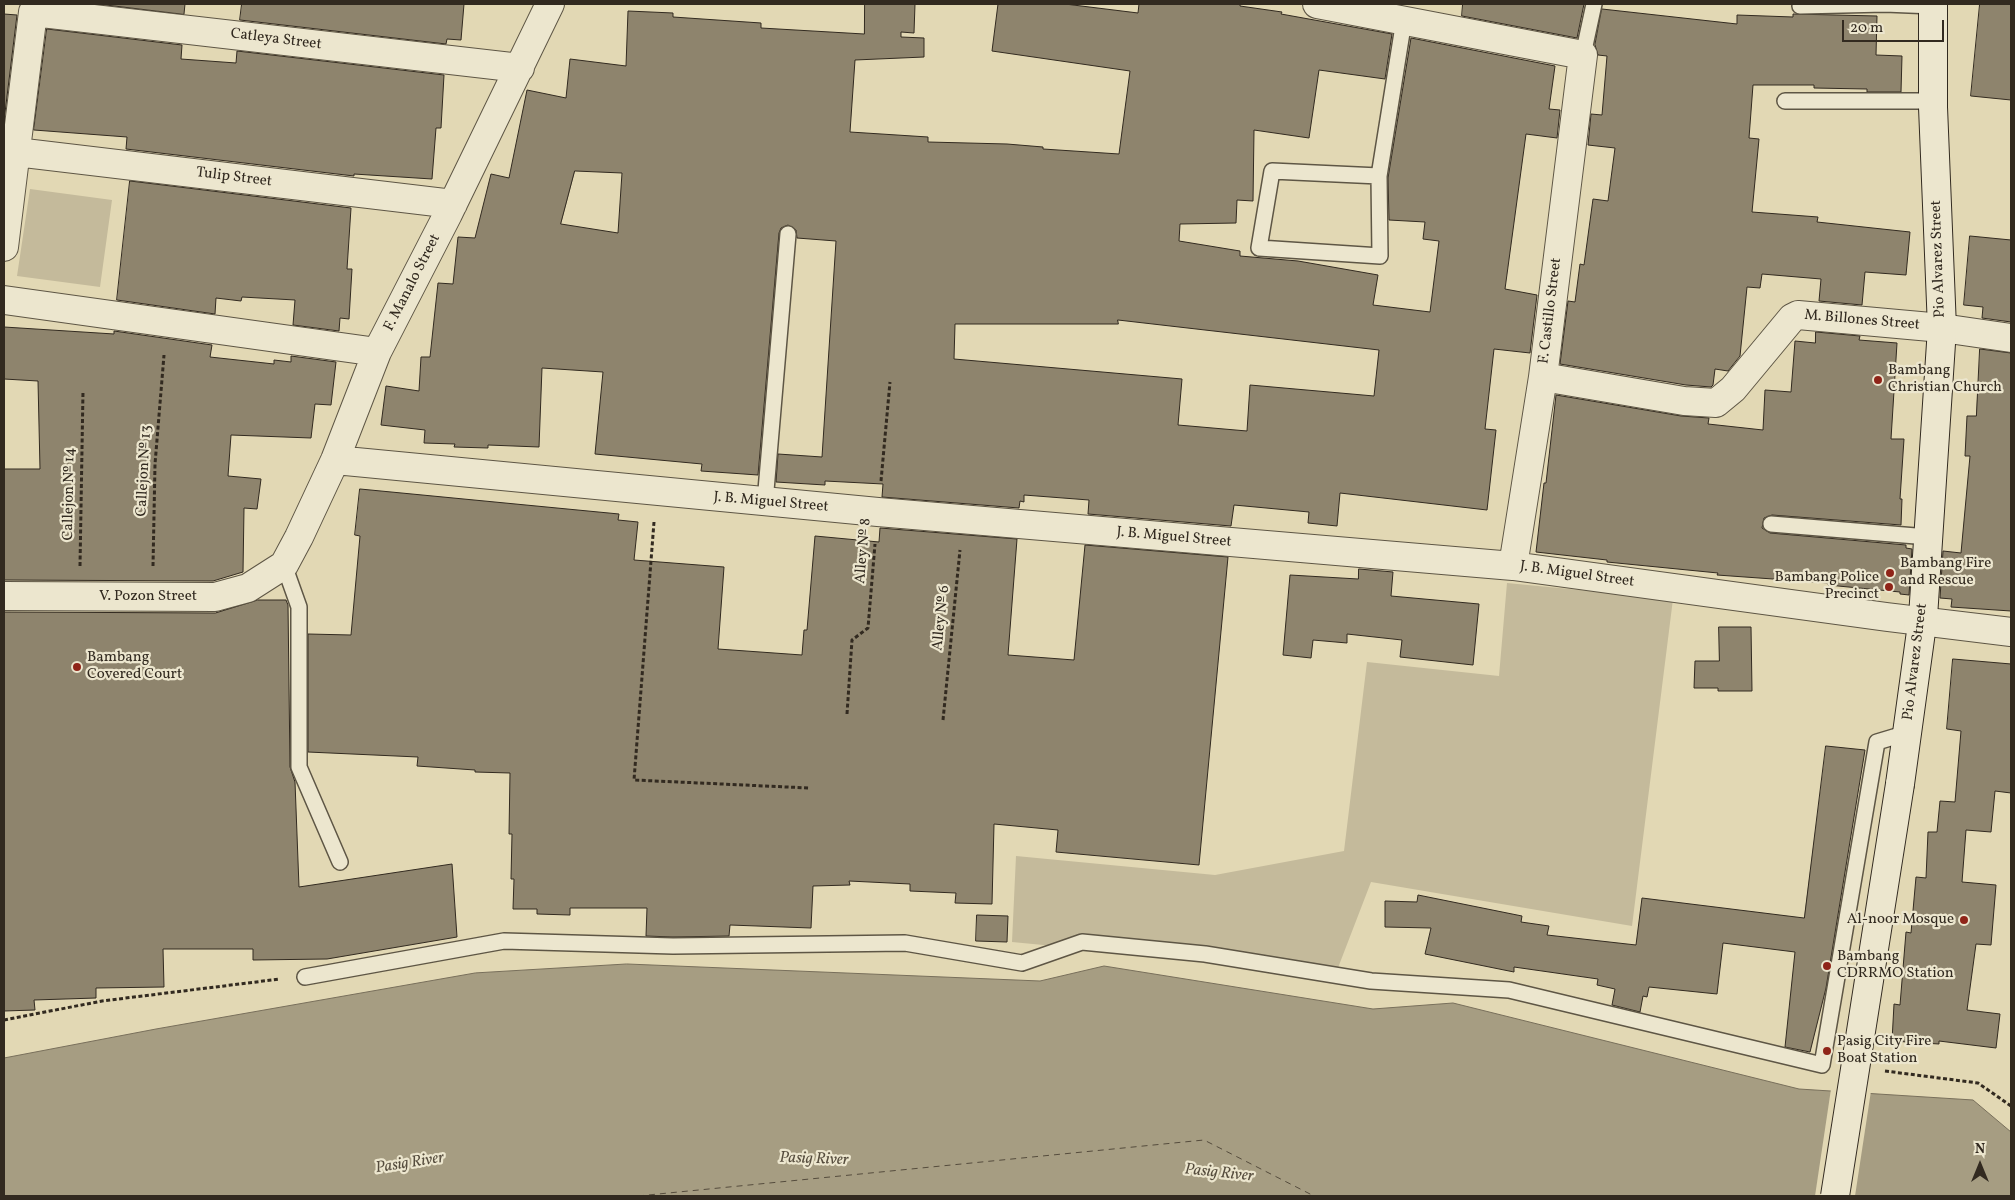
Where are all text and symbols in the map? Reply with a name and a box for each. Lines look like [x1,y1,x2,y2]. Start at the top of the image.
scale bar [1845,10,1948,42]
text: 20 m [1850,18,1883,39]
street label: Catleya Street [229,25,323,55]
street label: Tulip Street [195,164,273,192]
street label: Pio Alvarez Street [1928,200,1950,318]
street label: F. Manalo Street [381,231,445,335]
street label: F. Castillo Street [1536,257,1566,365]
street label: M. Billones Street [1803,307,1921,335]
place label: Bambang Christian Church [1888,362,2002,397]
marker: Bambang Christian Church [1872,374,1884,386]
street label: Callejon № 13 [134,425,156,517]
street label: Callejon № 14 [60,447,80,541]
street label: J. B. Miguel Street [713,489,829,517]
street label: Alley № 8 [852,517,876,585]
street label: J. B. Miguel Street [1116,524,1232,552]
place label: Bambang Fire and Rescue [1900,555,1991,590]
street label: J. B. Miguel Street [1519,558,1635,592]
marker: Bambang Fire and Rescue [1884,567,1896,579]
place label: Bambang Police Precinct [1775,569,1879,604]
marker: Bambang Police Precinct [1883,581,1895,593]
street label: Alley № 6 [930,584,954,652]
street label: V. Pozon Street [99,588,197,606]
street label: Pio Alvarez Street [1900,602,1932,722]
place label: Bambang Covered Court [87,649,182,684]
marker: Bambang Covered Court [71,661,83,673]
place label: Al-noor Mosque [1847,911,1954,929]
marker: Al-noor Mosque [1958,914,1970,926]
place label: Bambang CDRRMO Station [1837,948,1954,983]
marker: Bambang CDRRMO Station [1821,960,1833,972]
place label: Pasig City Fire Boat Station [1837,1033,1931,1068]
marker: Pasig City Fire Boat Station [1821,1045,1833,1057]
north arrow [1955,1140,2005,1190]
text: N [1975,1140,1985,1159]
water label: Pasig River [374,1149,446,1179]
water label: Pasig River [779,1149,849,1171]
water label: Pasig River [1184,1161,1254,1187]

